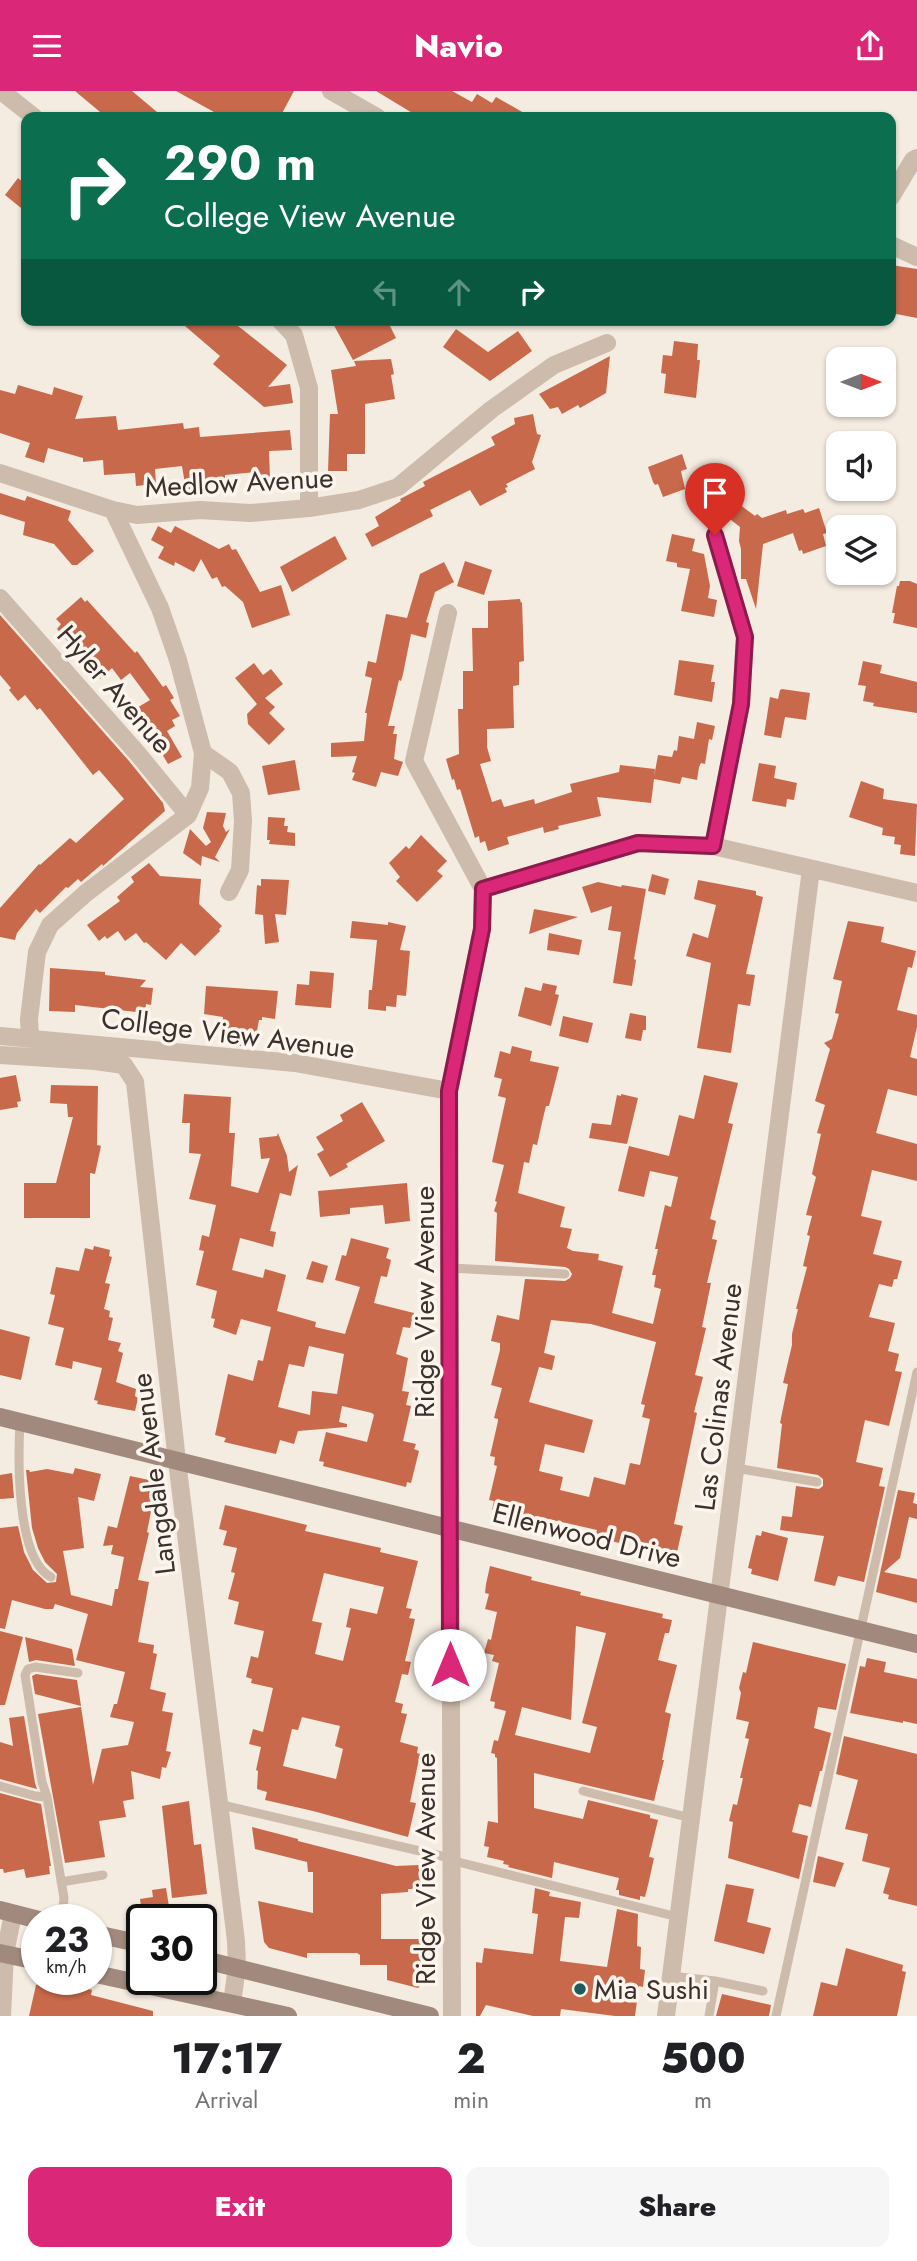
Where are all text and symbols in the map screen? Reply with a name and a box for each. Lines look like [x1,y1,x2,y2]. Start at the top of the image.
text: Navio [414,23,503,69]
icon: menu [28,27,66,65]
icon: share [851,27,889,65]
text: 290 m [164,128,316,198]
icon: right [49,140,140,231]
text: College View Avenue [164,193,455,239]
icon: left [367,273,405,311]
icon: ahead [440,273,478,311]
icon: right [513,273,551,311]
north arrow [826,347,896,417]
map controls [826,347,896,585]
button: sound [826,431,896,501]
street label: Medlow Avenue [144,457,334,508]
pin [685,463,745,535]
icon: arrive [696,474,734,512]
button: layers [826,515,896,585]
street label: Hyler Avenue [47,616,182,763]
street label: College View Avenue [99,998,357,1069]
street label: Ridge View Avenue [404,1186,445,1418]
street label: Las Colinas Avenue [684,1281,753,1513]
street label: Langdale Avenue [121,1371,186,1577]
street label: Ellenwood Drive [488,1492,686,1579]
position arrow [413,1628,487,1702]
street label: Ridge View Avenue [405,1753,446,1985]
speed limit sign: 30 [126,1904,217,1995]
text: 23 [44,1915,89,1965]
text: km/h [46,1954,87,1980]
place label: Mia Sushi [594,1969,709,2010]
marker: Mia Sushi [572,1981,588,1997]
text: 17:17 [171,2028,282,2089]
text: 2 [457,2028,486,2089]
text: 500 [660,2028,746,2089]
text: Arrival [195,2083,258,2117]
text: min [453,2083,489,2117]
text: m [694,2083,712,2117]
button: Exit [28,2167,452,2247]
button: Share [466,2167,889,2247]

